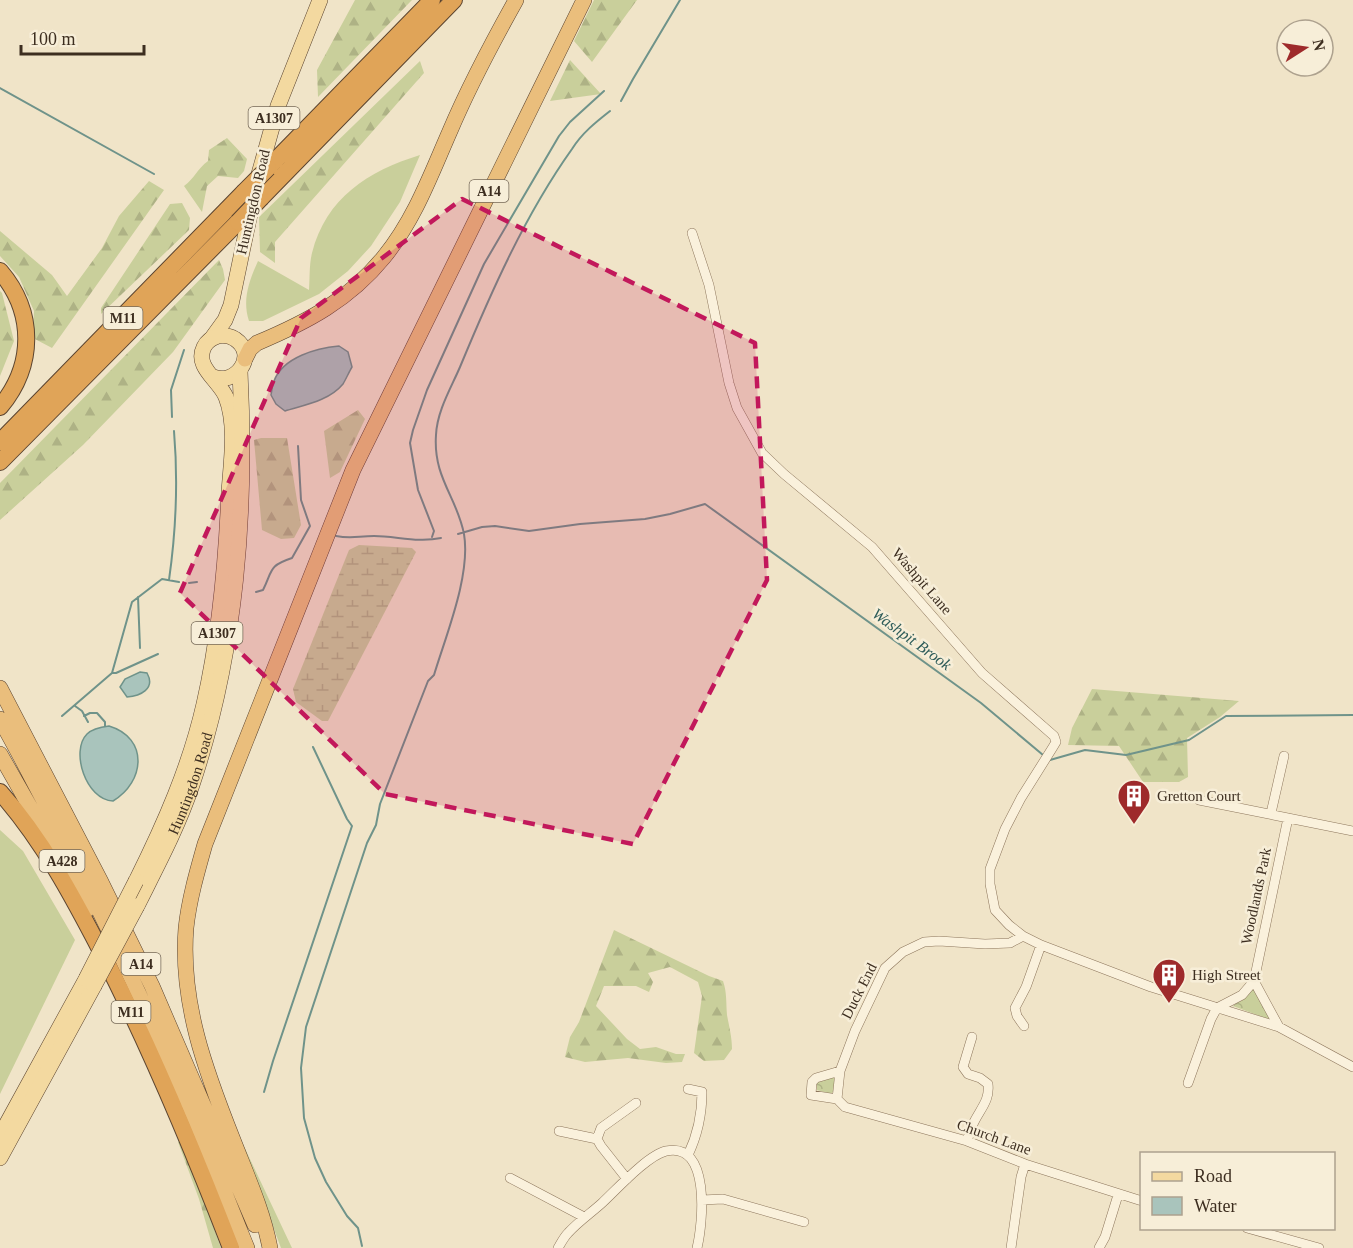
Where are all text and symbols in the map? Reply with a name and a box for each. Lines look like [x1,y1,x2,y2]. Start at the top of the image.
scale bar [21,18,144,56]
north arrow [1275,18,1335,78]
text: 100 m [30,29,76,49]
text: N [1310,38,1329,53]
road number: A1307 [248,107,300,129]
street label: Huntingdon Road [233,148,273,256]
road number: A14 [470,180,508,202]
road number: M11 [104,307,142,329]
street label: Washpit Lane [889,545,955,618]
water label: Washpit Brook [869,605,956,675]
road number: A1307 [192,622,242,644]
street label: Huntingdon Road [165,730,216,837]
building icon: Gretton Court [1116,778,1152,825]
place label: Gretton Court [1157,788,1242,804]
street label: Woodlands Park [1238,846,1274,946]
road number: A428 [40,850,84,872]
road number: A14 [122,953,160,975]
building icon: High Street [1151,957,1187,1004]
street label: Duck End [838,960,880,1022]
place label: High Street [1192,967,1262,983]
road number: M11 [112,1001,150,1023]
street label: Church Lane [955,1116,1034,1158]
legend [1140,1152,1335,1230]
text: Road [1194,1166,1232,1186]
text: Water [1194,1196,1237,1216]

